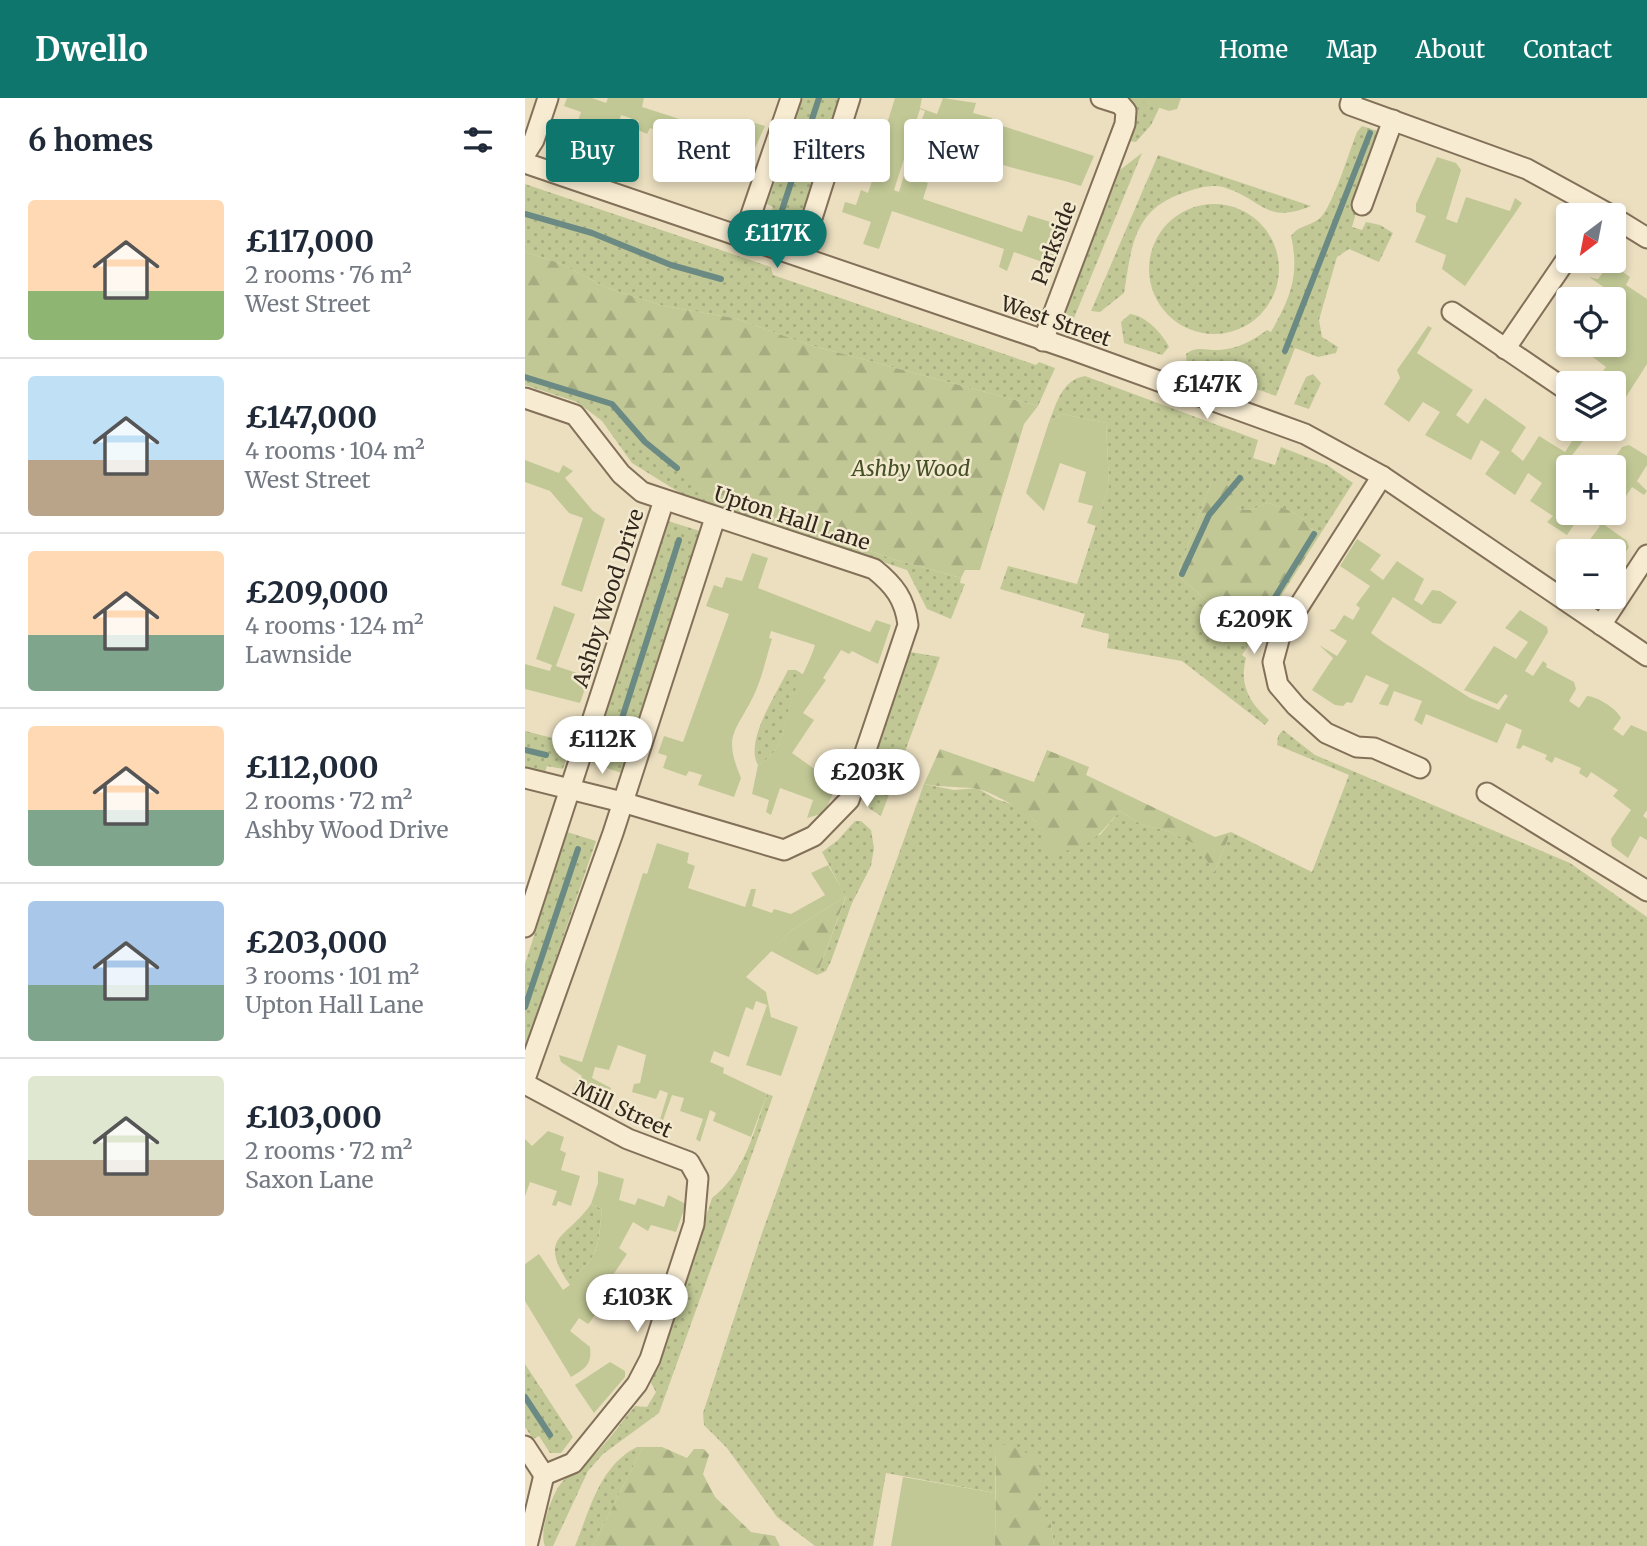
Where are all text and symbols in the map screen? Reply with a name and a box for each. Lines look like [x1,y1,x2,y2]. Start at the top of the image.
text: Dwello [35,29,148,70]
text: Home [1219,34,1288,65]
text: Map [1326,34,1377,65]
text: About [1415,34,1485,65]
text: Contact [1523,34,1612,65]
chip: Buy [546,119,639,182]
chip: Rent [653,119,755,182]
chip: Filters [769,119,890,182]
chip: New [904,119,1003,182]
text: 6 homes [28,121,153,159]
icon: filters [459,121,497,159]
street label: Parkside [1026,197,1082,289]
north arrow [1556,203,1626,273]
map controls [1556,203,1626,609]
pin: £117K [728,211,826,270]
text: £117K [744,218,810,247]
text: £117,000 [245,222,374,260]
icon: home [84,228,168,312]
text: 2 rooms · 76 m² [245,260,412,289]
button: locate [1556,287,1626,357]
text: West Street [245,289,371,318]
street label: West Street [996,289,1115,352]
pin: £147K [1158,362,1256,421]
text: £147K [1172,369,1242,398]
button: layers [1556,371,1626,441]
text: £147,000 [245,398,377,436]
icon: home [84,404,168,488]
text: 4 rooms · 104 m² [245,436,425,465]
park label: Ashby Wood [850,455,970,482]
button: + [1556,455,1626,525]
text: West Street [245,465,371,494]
street label: Upton Hall Lane [710,480,874,556]
street label: Ashby Wood Drive [566,505,650,692]
button: − [1556,539,1626,609]
text: £209,000 [245,573,389,611]
icon: home [84,579,168,663]
pin: £209K [1205,596,1303,656]
text: £209K [1216,604,1292,633]
text: 4 rooms · 124 m² [245,611,424,640]
text: Lawnside [245,640,352,669]
pin: £112K [553,716,651,776]
text: £112K [568,724,636,753]
text: £112,000 [245,748,379,786]
pin: £203K [818,750,916,809]
icon: home [84,754,168,838]
text: £203K [830,757,904,786]
text: 2 rooms · 72 m² [245,786,412,815]
text: Ashby Wood Drive [245,815,449,844]
text: £203,000 [245,923,387,961]
icon: home [84,929,168,1013]
text: 3 rooms · 101 m² [245,961,419,990]
text: Upton Hall Lane [245,990,424,1019]
street label: Mill Street [569,1074,677,1144]
text: £103,000 [245,1098,382,1136]
icon: home [84,1104,168,1188]
text: 2 rooms · 72 m² [245,1136,412,1165]
text: Saxon Lane [245,1165,373,1194]
pin: £103K [588,1274,686,1334]
text: £103K [602,1282,672,1311]

